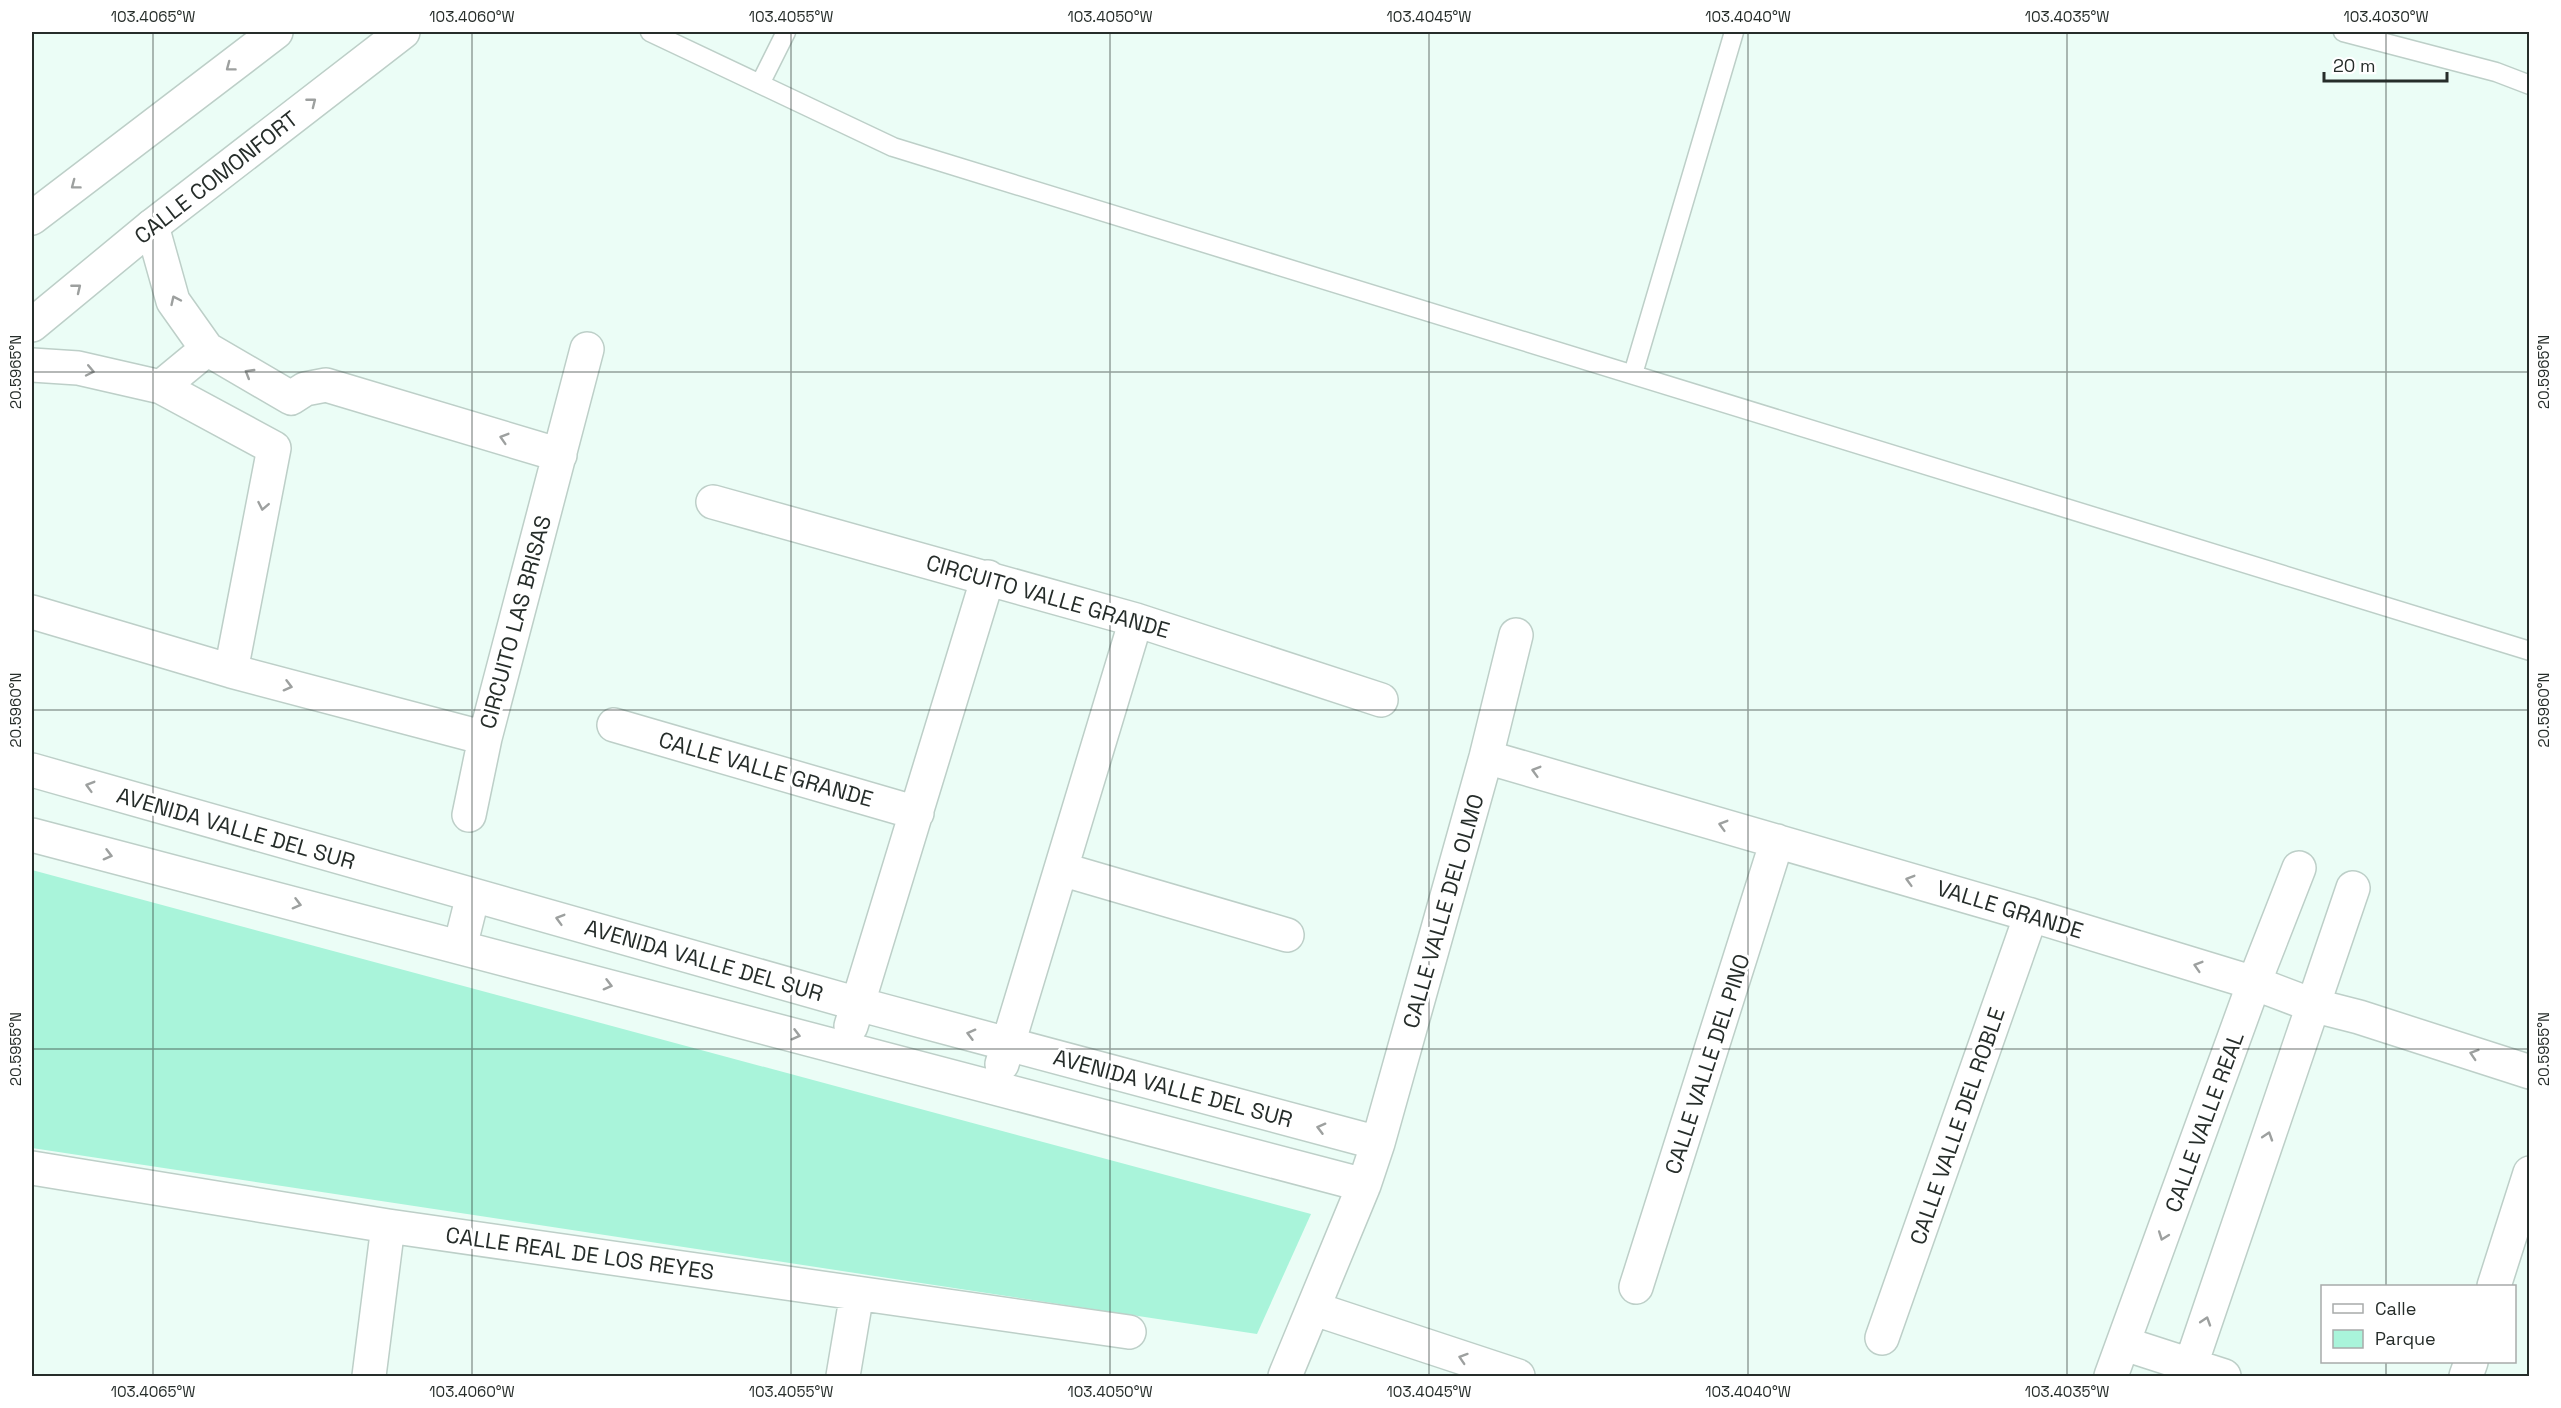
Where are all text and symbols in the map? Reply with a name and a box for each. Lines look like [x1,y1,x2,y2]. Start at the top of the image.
text: 103.4065°W [111,7,195,26]
text: 103.4060°W [429,7,515,26]
text: 103.4055°W [749,7,833,26]
text: 103.4050°W [1067,7,1153,26]
text: 103.4045°W [1387,7,1471,26]
text: 103.4040°W [1705,7,1791,26]
text: 103.4035°W [2025,7,2109,26]
text: 103.4030°W [2343,7,2429,26]
scale bar [2324,45,2447,83]
text: 20 m [2333,54,2376,77]
one-way arrow [225,60,236,71]
one-way arrow [306,98,317,109]
street label: CALLE COMONFORT [129,104,304,250]
one-way arrow [70,178,81,189]
one-way arrow [70,284,81,295]
one-way arrow [170,296,182,307]
text: 20.5965°N [6,335,25,409]
text: 20.5965°N [2534,335,2553,409]
one-way arrow [84,364,94,377]
one-way arrow [245,369,255,381]
one-way arrow [499,433,510,445]
one-way arrow [257,500,270,510]
street label: CIRCUITO LAS BRISAS [473,512,557,732]
street label: CIRCUITO VALLE GRANDE [923,548,1173,644]
text: 20.5960°N [6,673,25,747]
text: 20.5960°N [2534,673,2553,747]
one-way arrow [282,679,293,691]
street label: CALLE VALLE GRANDE [656,725,876,813]
one-way arrow [1531,766,1542,778]
one-way arrow [85,781,95,794]
street label: AVENIDA VALLE DEL SUR [114,781,358,875]
street label: CALLE VALLE DEL OLMO [1396,791,1490,1031]
one-way arrow [1718,820,1729,832]
one-way arrow [103,848,113,860]
street label: VALLE GRANDE [1933,873,2087,945]
one-way arrow [1905,875,1916,887]
one-way arrow [292,897,302,910]
street label: AVENIDA VALLE DEL SUR [582,913,826,1007]
one-way arrow [555,914,565,927]
street label: CALLE VALLE DEL PINO [1658,950,1756,1178]
one-way arrow [2193,961,2204,973]
one-way arrow [603,978,613,991]
street label: CALLE VALLE DEL ROBLE [1903,1004,2011,1248]
text: 20.5955°N [6,1012,25,1086]
text: 20.5955°N [2534,1012,2553,1086]
one-way arrow [791,1027,801,1040]
street label: CALLE VALLE REAL [2158,1028,2250,1216]
one-way arrow [966,1029,976,1041]
street label: AVENIDA VALLE DEL SUR [1050,1043,1296,1133]
one-way arrow [2469,1049,2480,1062]
one-way arrow [1316,1122,1326,1135]
one-way arrow [2260,1131,2273,1142]
street label: CALLE REAL DE LOS REYES [444,1220,716,1286]
one-way arrow [2158,1230,2171,1241]
legend [2321,1285,2516,1363]
text: Calle [2375,1297,2416,1320]
one-way arrow [2199,1316,2211,1327]
text: Parque [2375,1327,2436,1350]
one-way arrow [1458,1353,1469,1365]
text: 103.4065°W [111,1382,195,1401]
text: 103.4060°W [429,1382,515,1401]
text: 103.4055°W [749,1382,833,1401]
text: 103.4050°W [1067,1382,1153,1401]
text: 103.4045°W [1387,1382,1471,1401]
text: 103.4040°W [1705,1382,1791,1401]
text: 103.4035°W [2025,1382,2109,1401]

